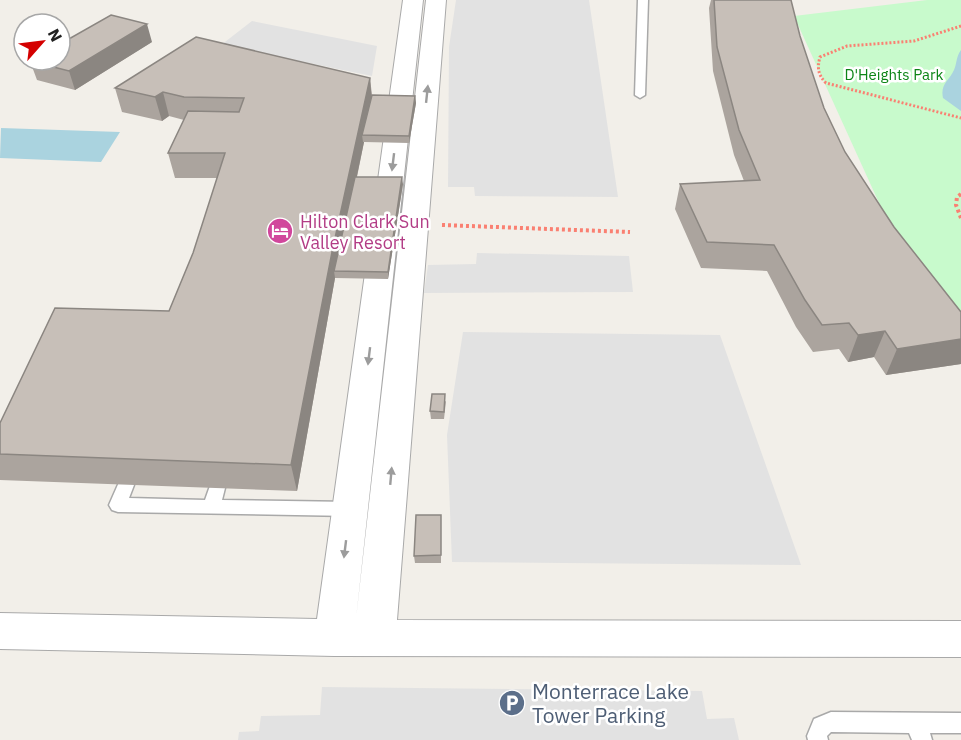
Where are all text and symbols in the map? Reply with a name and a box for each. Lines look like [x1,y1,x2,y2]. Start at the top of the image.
north arrow [12,12,72,72]
text: N [44,25,67,45]
park label: D'Heights Park [844,65,944,84]
one-way arrow [422,84,432,103]
one-way arrow [388,153,398,172]
place label: Hilton Clark Sun Valley Resort [300,210,430,254]
hotel icon: Hilton Clark Sun Valley Resort [265,216,295,246]
one-way arrow [364,346,374,365]
one-way arrow [386,466,396,485]
one-way arrow [340,540,349,559]
place label: Monterrace Lake Tower Parking [532,677,689,729]
parking icon: Monterrace Lake Tower Parking [497,688,527,718]

